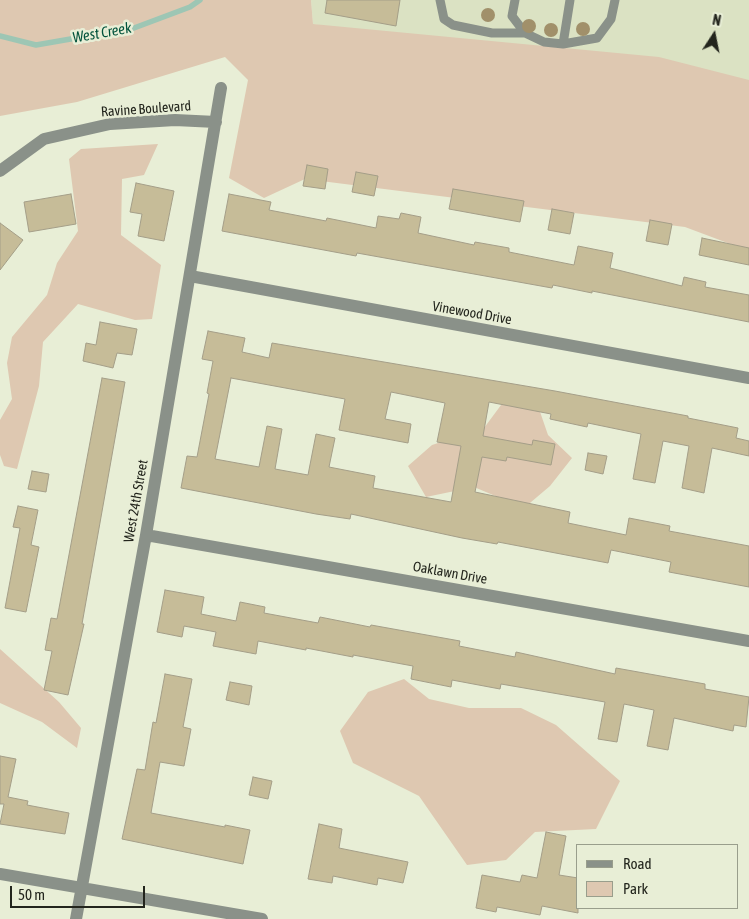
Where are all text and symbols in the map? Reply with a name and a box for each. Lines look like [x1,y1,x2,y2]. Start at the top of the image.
north arrow [689,10,739,60]
text: N [711,12,722,29]
water label: West Creek [71,19,133,47]
street label: Ravine Boulevard [100,97,192,121]
street label: Vinewood Drive [431,298,513,328]
street label: West 24th Street [120,458,152,544]
street label: Oaklawn Drive [411,558,489,588]
legend [576,844,739,909]
text: Road [623,855,652,872]
scale bar [12,876,148,908]
text: Park [623,880,648,897]
text: 50 m [18,886,45,903]

